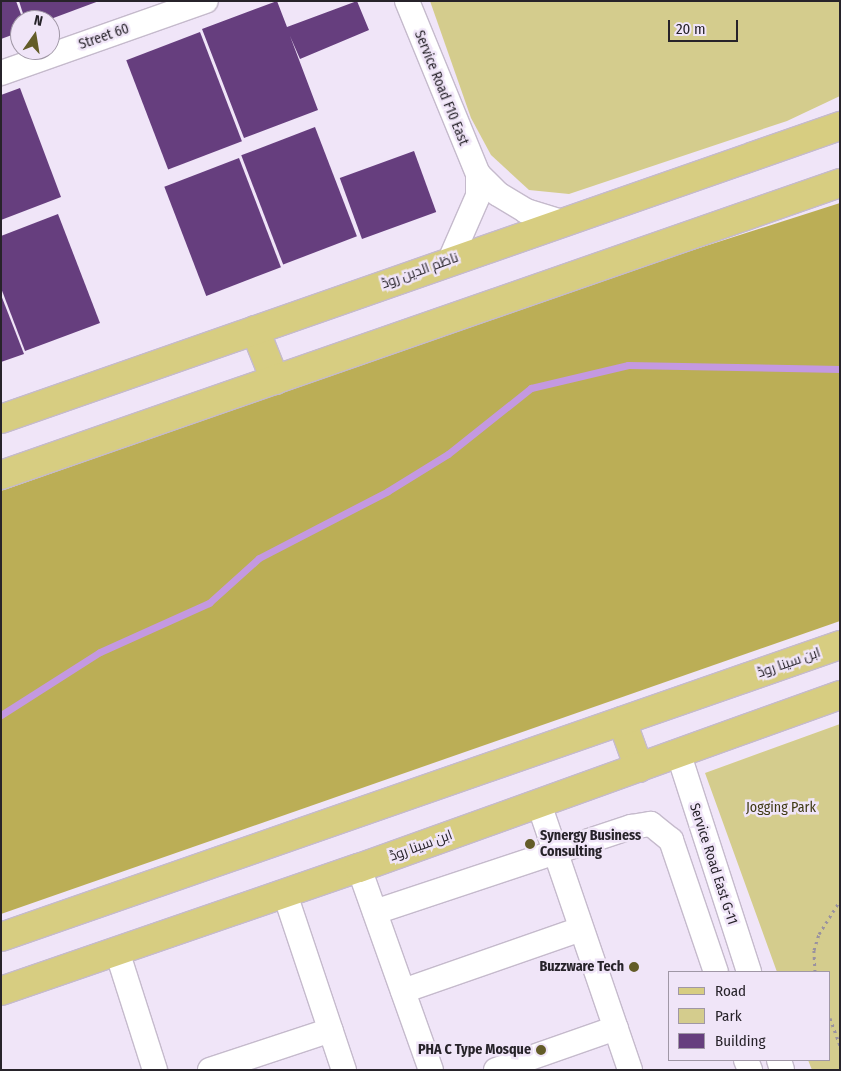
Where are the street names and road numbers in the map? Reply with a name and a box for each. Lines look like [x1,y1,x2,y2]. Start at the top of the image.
street label: Street 60 [77,21,131,53]
street label: Service Road F10 East [410,28,472,148]
street label: ناظم الدین روڈ [379,249,461,293]
street label: ابن سینا روڈ [755,644,823,682]
street label: Service Road East G-11 [685,801,741,927]
street label: ابن سینا روڈ [387,827,455,865]

